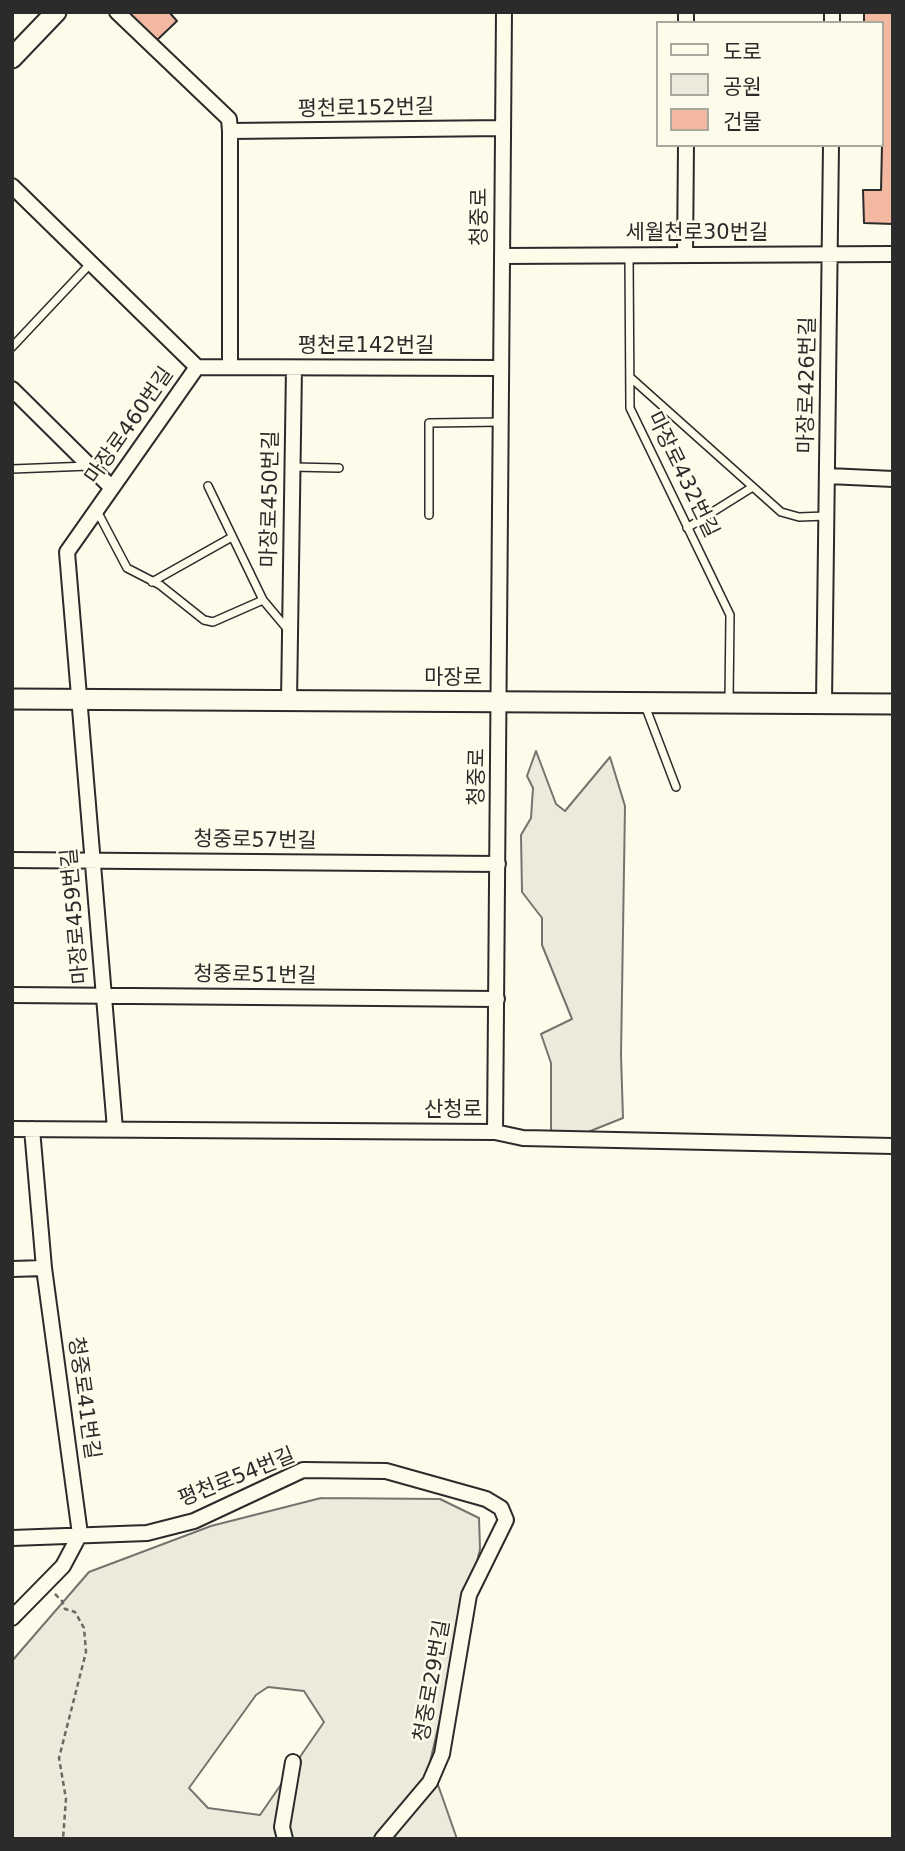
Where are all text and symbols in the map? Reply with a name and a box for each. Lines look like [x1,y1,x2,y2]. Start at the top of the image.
legend [656,21,884,147]
text: 도로 [723,40,762,64]
text: 공원 [723,75,762,99]
street label: 평천로152번길 [297,95,435,123]
text: 건물 [723,110,762,134]
street label: 청중로 [468,188,494,246]
street label: 세월천로30번길 [626,221,768,247]
street label: 마장로426번길 [794,316,822,454]
street label: 평천로142번길 [298,334,434,360]
street label: 마장로460번길 [80,363,180,489]
street label: 마장로432번길 [641,408,723,542]
street label: 마장로450번길 [257,430,285,568]
street label: 마장로 [424,666,482,692]
street label: 청중로 [465,748,491,806]
street label: 청중로57번길 [193,827,317,855]
street label: 마장로459번길 [57,847,95,985]
street label: 청중로51번길 [193,962,317,990]
street label: 산청로 [424,1098,482,1124]
street label: 청중로41번길 [62,1335,104,1461]
street label: 평천로54번길 [175,1443,299,1513]
street label: 청중로29번길 [410,1618,456,1744]

